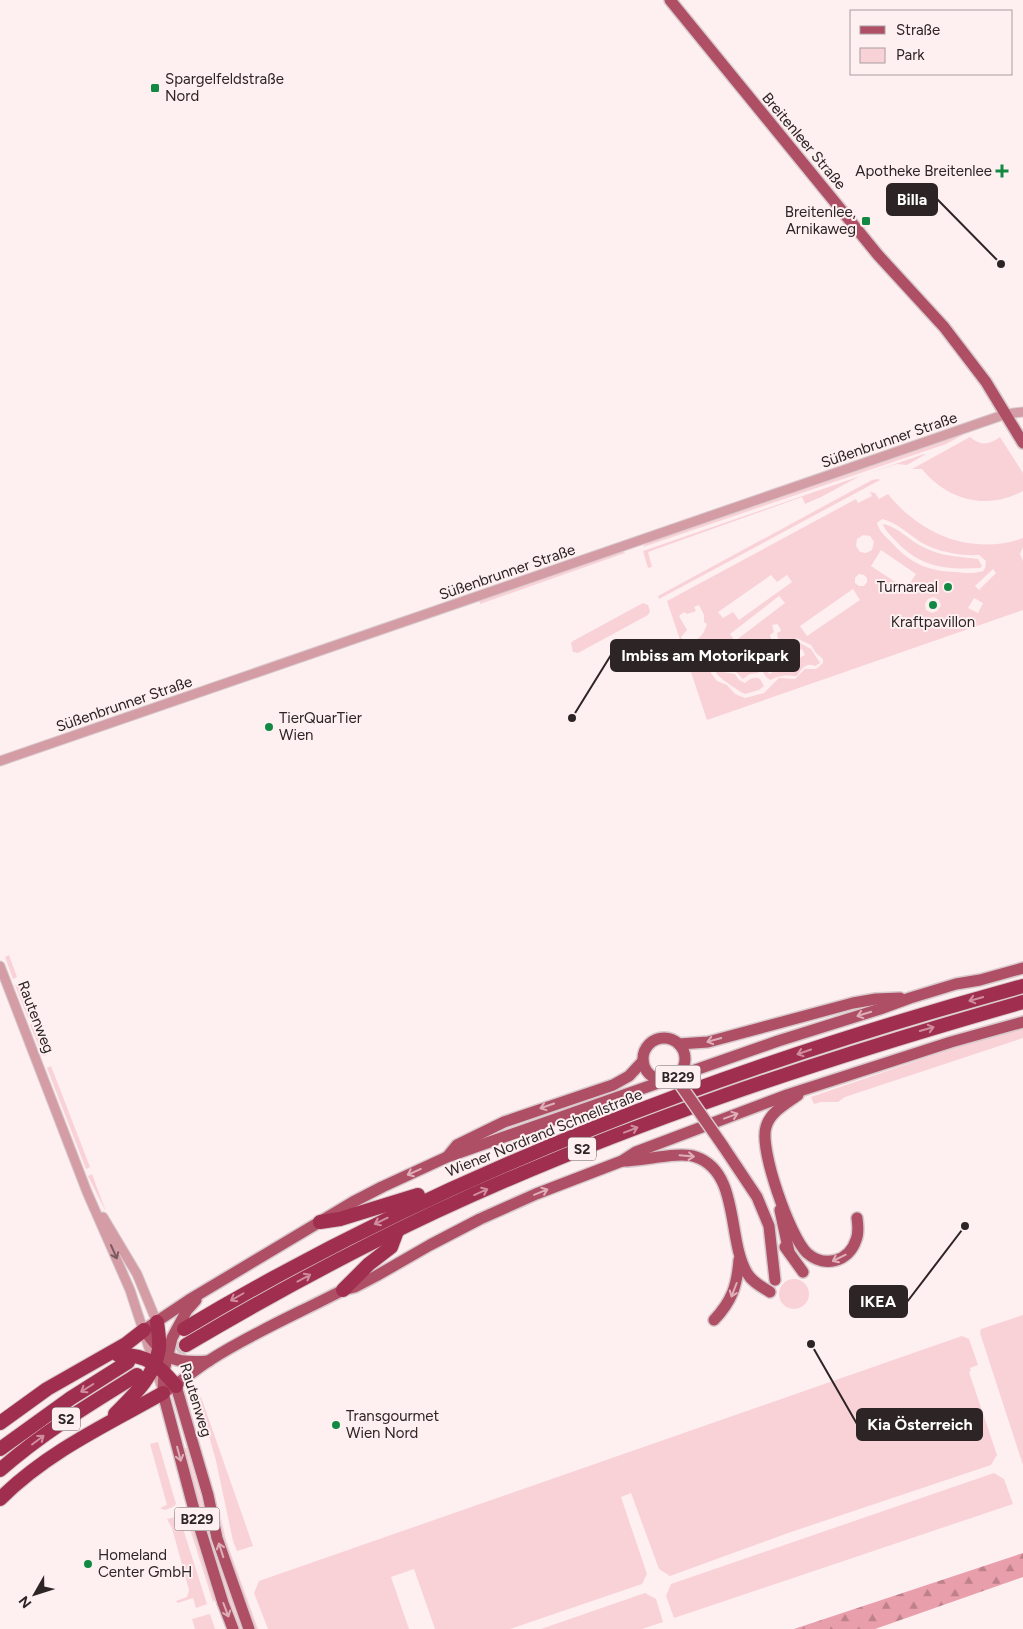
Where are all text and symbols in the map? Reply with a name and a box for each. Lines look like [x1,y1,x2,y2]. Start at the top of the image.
legend [850,10,1013,75]
text: Straße [896,21,940,39]
text: Park [896,46,925,64]
place label: Spargelfeldstraße Nord [165,70,284,105]
marker: Spargelfeldstraße Nord [149,82,161,94]
street label: Breitenleer Straße [758,89,850,193]
place label: Apotheke Breitenlee [855,162,992,180]
marker: Apotheke Breitenlee [996,165,1008,177]
callout: Billa [887,184,937,215]
text: Billa [897,190,927,209]
place label: Breitenlee, Arnikaweg [785,203,856,238]
marker: Breitenlee, Arnikaweg [860,215,872,227]
street label: Süßenbrunner Straße [819,408,959,472]
street label: Süßenbrunner Straße [437,540,577,604]
place label: Turnareal [877,578,938,596]
marker: Turnareal [942,581,954,593]
marker: Kraftpavillon [927,599,939,611]
place label: Kraftpavillon [891,613,975,631]
callout: Imbiss am Motorikpark [611,640,799,671]
text: Imbiss am Motorikpark [621,646,789,665]
street label: Süßenbrunner Straße [54,672,194,736]
place label: TierQuarTier Wien [279,709,362,744]
marker: TierQuarTier Wien [263,721,275,733]
street label: Rautenweg [14,978,58,1056]
one-way arrow [968,995,984,1005]
one-way arrow [856,1010,872,1020]
one-way arrow [919,1024,935,1034]
one-way arrow [706,1036,722,1045]
one-way arrow [797,1048,812,1057]
road number: B229 [656,1066,700,1088]
street label: Wiener Nordrand Schnellstraße [443,1085,645,1181]
one-way arrow [540,1102,556,1111]
one-way arrow [723,1111,739,1120]
one-way arrow [623,1125,638,1134]
road number: S2 [568,1138,596,1160]
one-way arrow [679,1152,695,1161]
one-way arrow [407,1168,422,1177]
one-way arrow [473,1186,488,1196]
one-way arrow [533,1187,548,1196]
one-way arrow [374,1217,389,1227]
one-way arrow [109,1244,119,1259]
one-way arrow [832,1253,847,1263]
one-way arrow [297,1273,312,1283]
one-way arrow [729,1282,738,1298]
callout: IKEA [850,1286,907,1317]
one-way arrow [230,1292,245,1302]
text: IKEA [860,1292,897,1311]
street label: Rautenweg [176,1361,216,1439]
one-way arrow [80,1383,94,1393]
place label: Transgourmet Wien Nord [346,1407,440,1442]
road number: S2 [52,1408,80,1430]
callout: Kia Österreich [857,1409,982,1440]
text: Kia Österreich [867,1415,973,1434]
marker: Transgourmet Wien Nord [330,1419,342,1431]
one-way arrow [31,1435,45,1445]
one-way arrow [175,1446,185,1462]
road number: B229 [174,1508,220,1530]
one-way arrow [216,1542,226,1558]
place label: Homeland Center GmbH [98,1546,192,1581]
marker: Homeland Center GmbH [82,1558,94,1570]
north arrow [10,1569,60,1619]
text: N [15,1592,35,1611]
one-way arrow [222,1602,231,1617]

